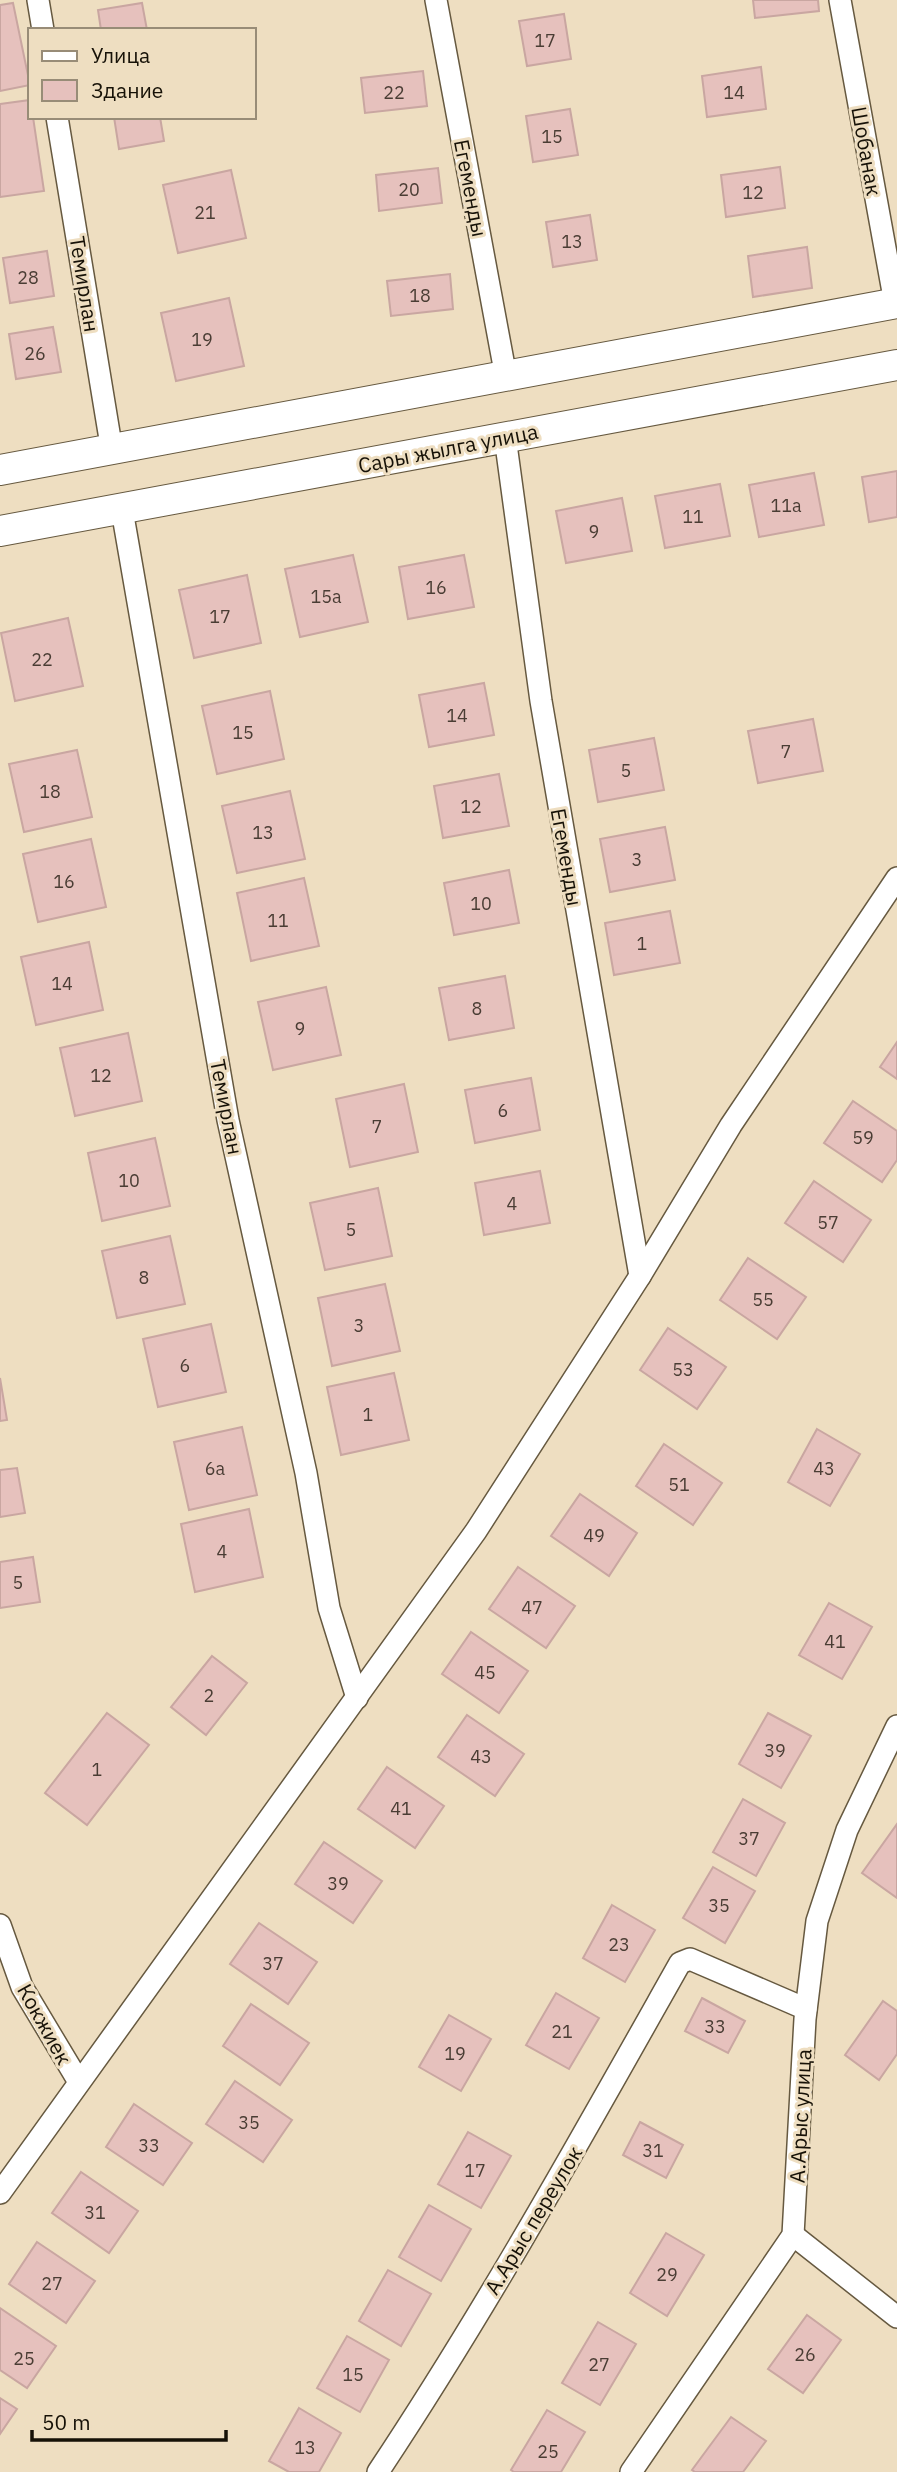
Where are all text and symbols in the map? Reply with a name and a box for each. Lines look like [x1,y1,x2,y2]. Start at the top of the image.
legend [28,28,256,119]
house number: 17 [534,29,556,52]
text: Улица [91,41,150,69]
text: Здание [91,76,163,104]
house number: 22 [383,81,405,104]
house number: 14 [723,81,745,104]
street label: Шобанак [845,104,889,198]
house number: 15 [541,125,563,148]
street label: Егеменды [448,137,494,239]
house number: 20 [398,178,420,201]
house number: 12 [742,181,764,204]
house number: 21 [194,201,216,224]
house number: 13 [561,230,583,253]
street label: Темирлан [64,234,106,334]
house number: 28 [17,266,39,289]
house number: 18 [409,284,431,307]
house number: 19 [191,328,213,351]
house number: 26 [24,342,46,365]
street label: Сары жылга улица [356,417,540,479]
house number: 11а [770,494,802,517]
house number: 11 [682,505,704,528]
house number: 9 [589,520,599,543]
house number: 16 [425,576,447,599]
house number: 15а [310,585,342,608]
house number: 17 [209,605,231,628]
house number: 22 [31,648,53,671]
house number: 14 [446,704,468,727]
house number: 15 [232,721,254,744]
house number: 7 [781,740,791,763]
house number: 5 [621,759,631,782]
house number: 18 [39,780,61,803]
house number: 12 [460,795,482,818]
street label: Егеменды [545,806,589,908]
house number: 13 [252,821,274,844]
house number: 3 [632,848,642,871]
house number: 16 [53,870,75,893]
house number: 10 [470,892,492,915]
house number: 11 [267,909,289,932]
house number: 1 [637,932,647,955]
house number: 14 [51,972,73,995]
house number: 8 [472,997,482,1020]
house number: 9 [295,1017,305,1040]
street label: Темирлан [204,1057,250,1157]
house number: 12 [90,1064,112,1087]
house number: 6 [498,1099,508,1122]
house number: 7 [372,1115,382,1138]
house number: 59 [852,1126,874,1149]
house number: 10 [118,1169,140,1192]
house number: 4 [507,1192,518,1215]
house number: 57 [817,1211,839,1234]
house number: 5 [346,1218,356,1241]
house number: 8 [139,1266,149,1289]
house number: 55 [752,1288,774,1311]
house number: 3 [354,1314,364,1337]
house number: 6 [180,1354,190,1377]
house number: 53 [672,1358,694,1381]
house number: 1 [363,1403,373,1426]
house number: 6а [205,1457,226,1480]
house number: 43 [813,1457,835,1480]
house number: 51 [668,1473,690,1496]
house number: 49 [583,1524,605,1547]
house number: 4 [217,1540,228,1563]
house number: 5 [13,1571,23,1594]
house number: 47 [521,1596,543,1619]
house number: 41 [824,1630,846,1653]
house number: 45 [474,1661,496,1684]
house number: 2 [204,1684,214,1707]
house number: 39 [764,1739,786,1762]
house number: 43 [470,1745,492,1768]
house number: 1 [92,1758,102,1781]
house number: 41 [390,1797,412,1820]
house number: 37 [738,1827,760,1850]
house number: 39 [327,1872,349,1895]
house number: 35 [708,1894,730,1917]
house number: 23 [608,1933,630,1956]
house number: 37 [262,1952,284,1975]
street label: Кокжиек [11,1979,79,2069]
house number: 33 [704,2015,726,2038]
house number: 21 [551,2020,573,2043]
house number: 19 [444,2042,466,2065]
street label: А.Арыс улица [783,2048,817,2184]
house number: 35 [238,2111,260,2134]
house number: 33 [138,2134,160,2157]
house number: 31 [642,2139,664,2162]
street label: А.Арыс переулок [478,2141,588,2299]
house number: 17 [464,2159,486,2182]
house number: 31 [84,2201,106,2224]
house number: 29 [656,2263,678,2286]
house number: 27 [41,2272,63,2295]
house number: 26 [794,2343,816,2366]
house number: 25 [13,2347,35,2370]
house number: 27 [588,2353,610,2376]
house number: 15 [342,2363,364,2386]
scale bar [32,2398,226,2442]
text: 50 m [42,2408,91,2436]
house number: 13 [294,2436,316,2459]
house number: 25 [537,2440,559,2463]

